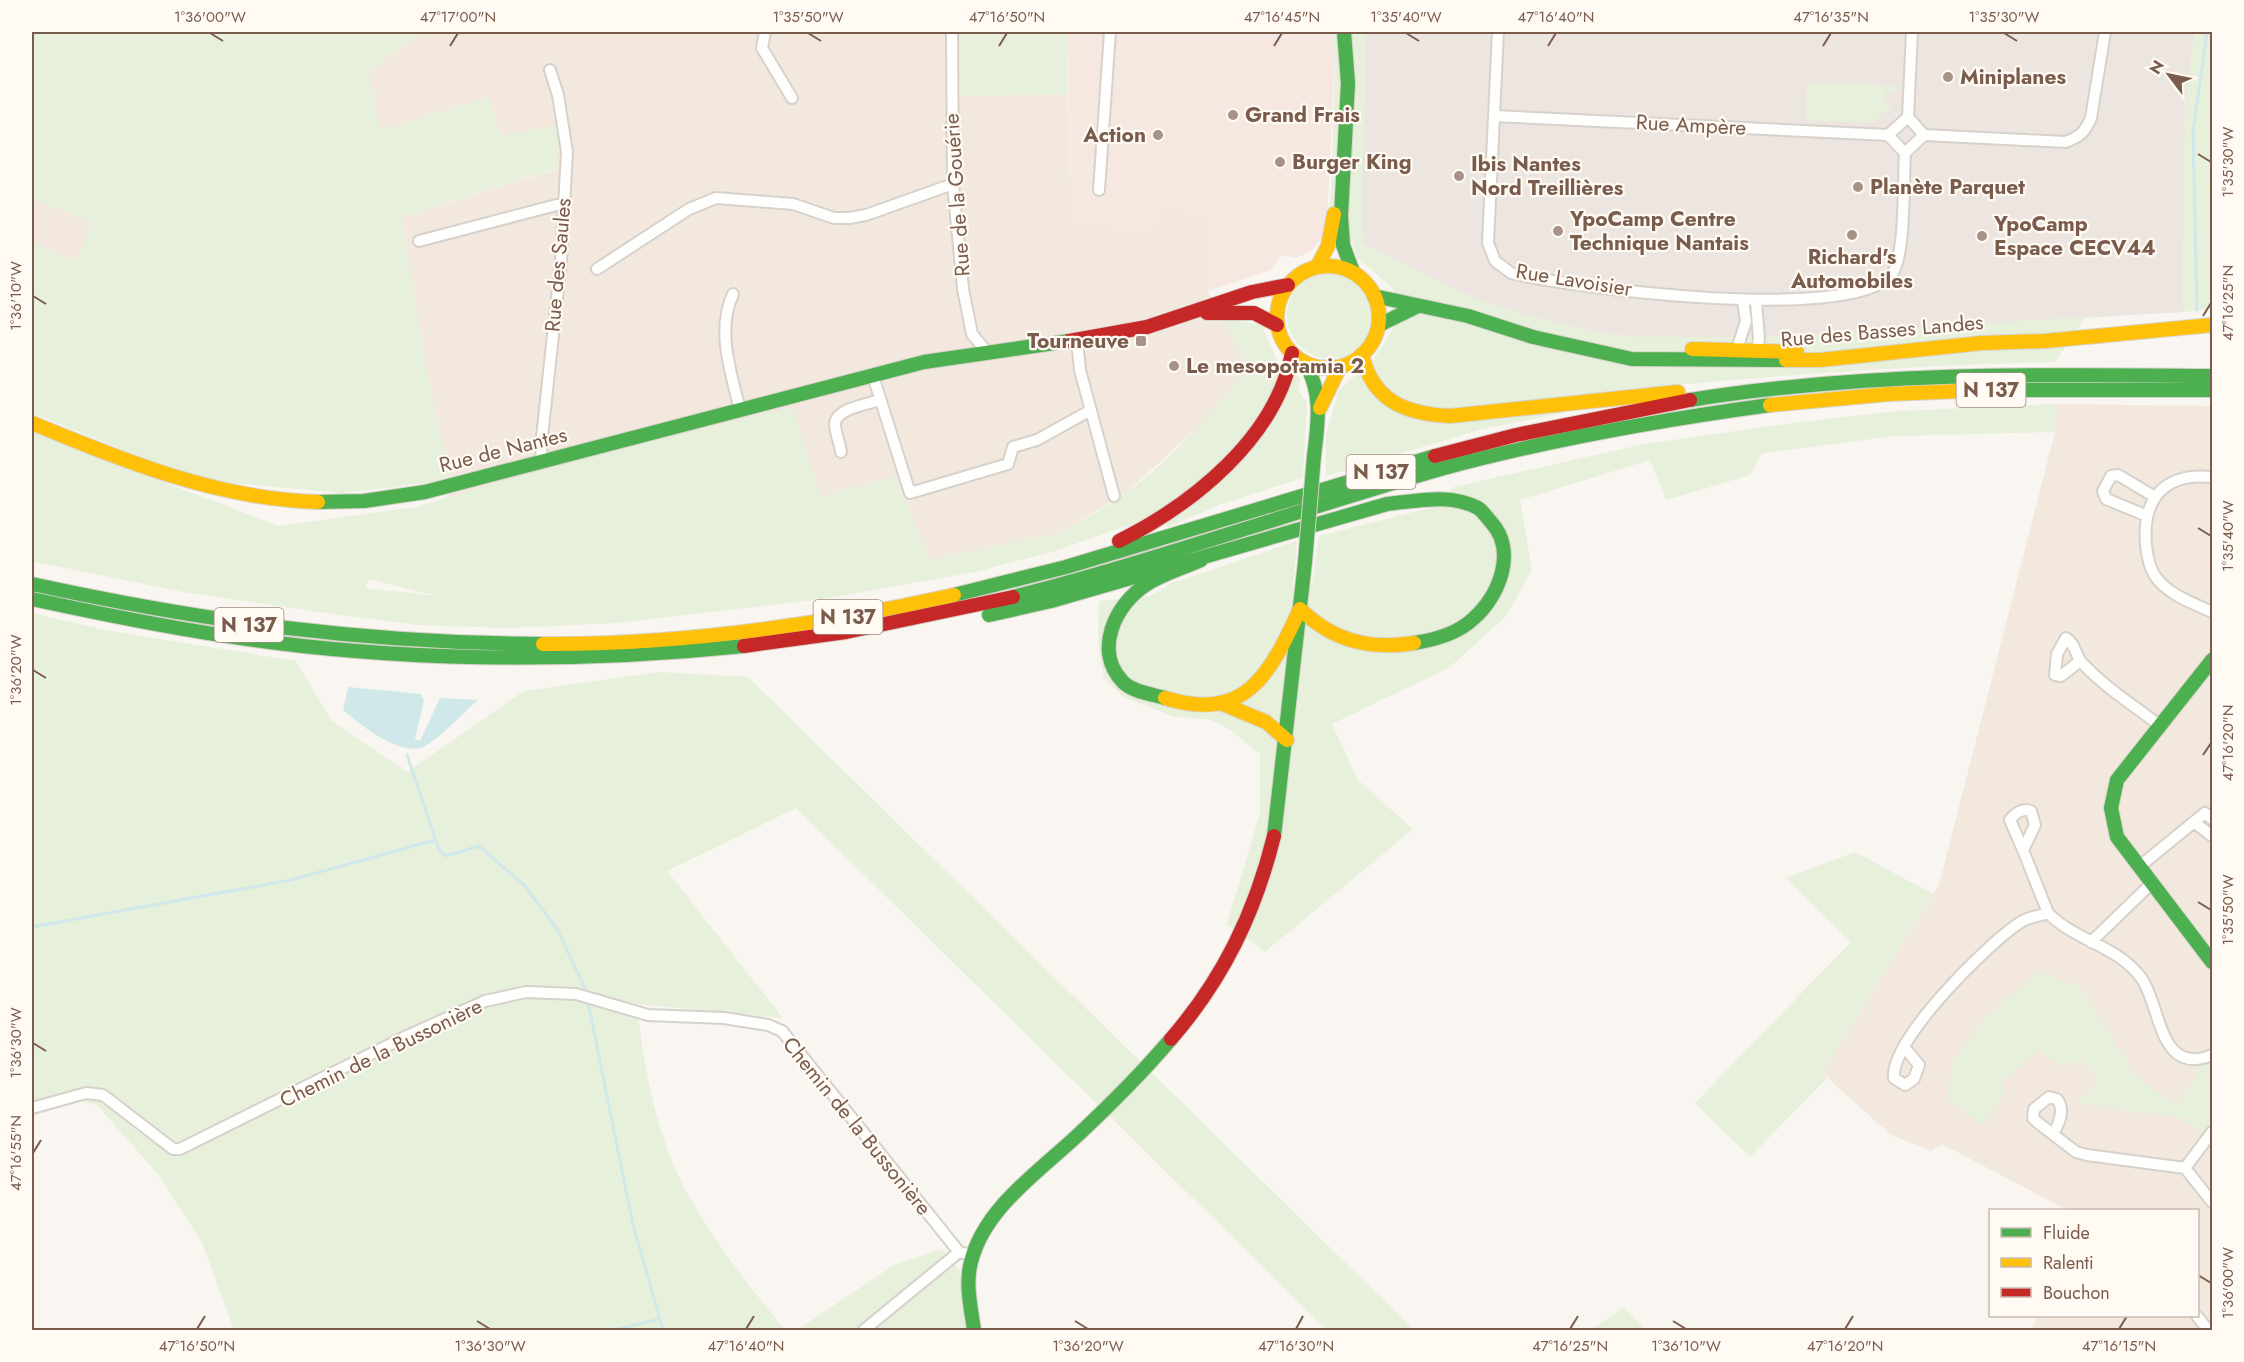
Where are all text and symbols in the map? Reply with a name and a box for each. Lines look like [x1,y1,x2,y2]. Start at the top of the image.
text: 1°36'00"W [174,6,246,28]
text: 47°17'00"N [420,6,496,28]
text: 1°35'50"W [772,6,844,28]
text: 47°16'50"N [969,6,1045,28]
text: 47°16'45"N [1244,6,1320,28]
text: 1°35'40"W [1370,6,1442,28]
text: 47°16'40"N [1518,6,1594,28]
text: 47°16'35"N [1793,6,1869,28]
text: 1°35'30"W [1969,6,2040,28]
north arrow [2139,45,2199,105]
text: N [2144,56,2170,79]
place label: Miniplanes [1960,62,2066,92]
marker: Miniplanes [1941,70,1955,84]
place label: Grand Frais [1245,100,1360,130]
street label: Rue Ampère [1635,107,1747,143]
marker: Grand Frais [1226,108,1240,122]
street label: Rue de la Gouérie [936,112,978,277]
place label: Action [1082,120,1146,150]
text: 1°35'30"W [2217,126,2239,197]
marker: Action [1151,128,1165,142]
place label: Burger King [1292,147,1411,177]
place label: Ibis Nantes Nord Treillières [1471,149,1624,203]
marker: Burger King [1273,155,1287,169]
marker: Ibis Nantes Nord Treillières [1452,169,1466,183]
place label: Planète Parquet [1870,172,2025,202]
marker: Planète Parquet [1851,180,1865,194]
street label: Rue des Saules [537,197,579,333]
place label: YpoCamp Centre Technique Nantais [1569,204,1749,258]
place label: YpoCamp Espace CECV44 [1993,209,2156,263]
marker: YpoCamp Centre Technique Nantais [1551,224,1565,238]
marker: Richard's Automobiles [1845,228,1859,242]
marker: YpoCamp Espace CECV44 [1975,229,1989,243]
place label: Richard's Automobiles [1790,242,1913,296]
street label: Rue Lavoisier [1514,256,1635,304]
text: 1°36'10"W [5,261,27,331]
text: 47°16'25"N [2217,265,2239,341]
street label: Rue des Basses Landes [1779,307,1985,355]
place label: Tourneuve [1027,326,1129,356]
marker: Tourneuve [1134,334,1148,348]
place label: Le mesopotamia 2 [1186,351,1364,381]
marker: Le mesopotamia 2 [1167,359,1181,373]
road number: N 137 [1956,373,2026,407]
street label: Rue de Nantes [436,420,570,480]
road number: N 137 [1346,455,1416,489]
text: 1°35'40"W [2217,500,2239,572]
road number: N 137 [814,600,882,634]
road number: N 137 [214,608,284,642]
text: 1°36'20"W [5,634,27,706]
text: 47°16'20"N [2217,705,2239,781]
text: 1°35'50"W [2217,874,2239,946]
street label: Chemin de la Bussonière [275,991,487,1115]
text: 1°36'30"W [5,1007,27,1079]
street label: Chemin de la Bussonière [776,1030,939,1222]
text: 47°16'55"N [5,1115,27,1191]
legend [1989,1209,2199,1317]
text: Fluide [2043,1220,2090,1246]
text: 1°36'00"W [2217,1247,2239,1319]
text: Ralenti [2043,1250,2094,1276]
text: Bouchon [2043,1280,2110,1306]
text: 47°16'50"N [159,1335,235,1357]
text: 1°36'30"W [454,1335,526,1357]
text: 47°16'40"N [708,1335,784,1357]
text: 1°36'20"W [1052,1335,1124,1357]
text: 47°16'30"N [1258,1335,1334,1357]
text: 47°16'25"N [1532,1335,1608,1357]
text: 1°36'10"W [1651,1335,1721,1357]
text: 47°16'20"N [1807,1335,1883,1357]
text: 47°16'15"N [2082,1335,2156,1357]

